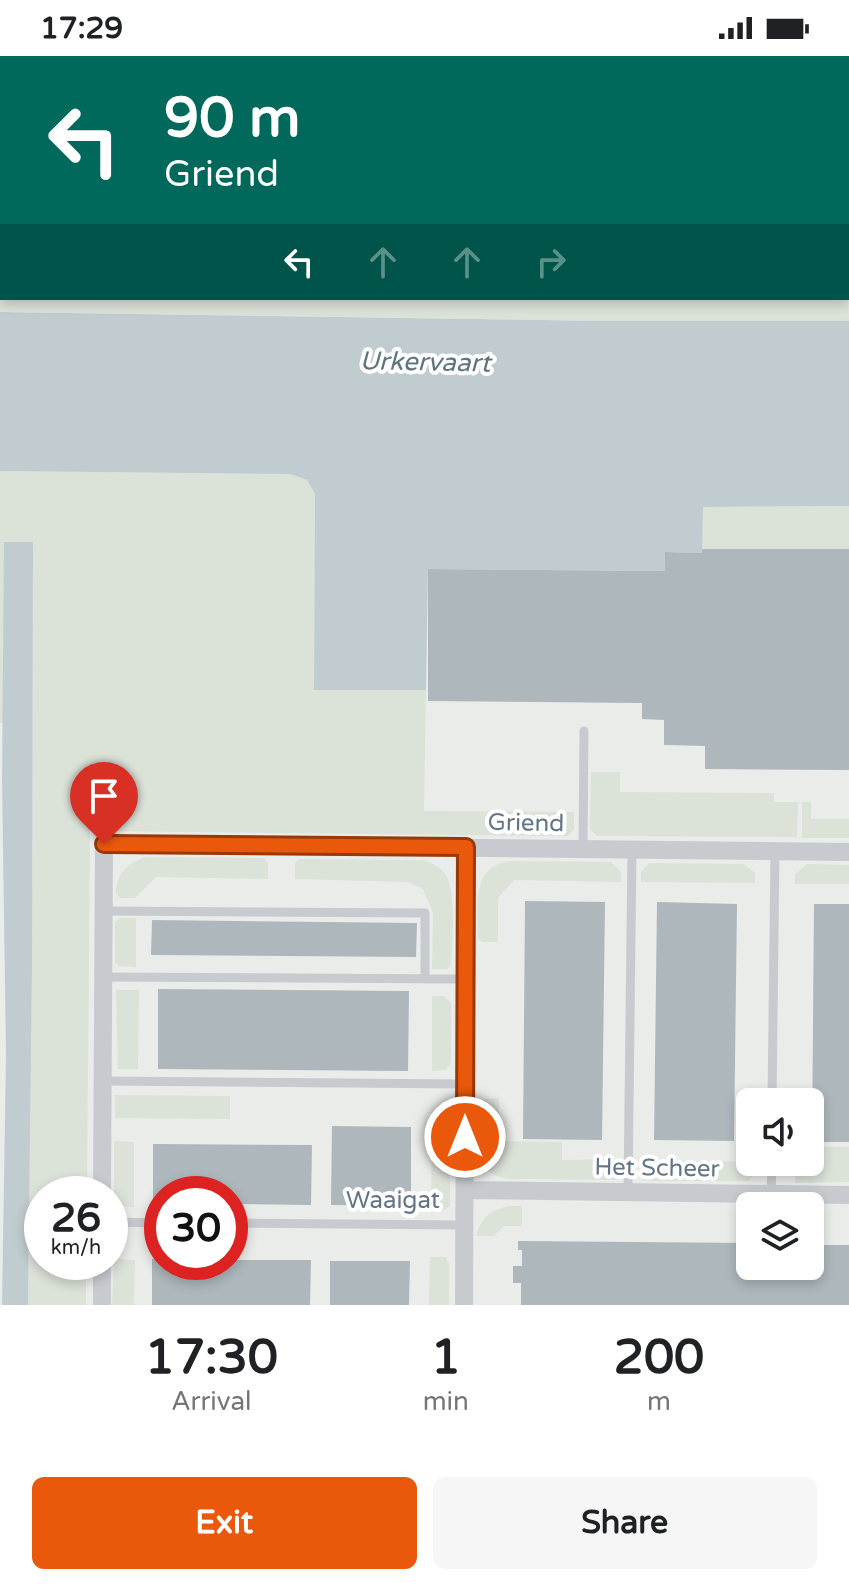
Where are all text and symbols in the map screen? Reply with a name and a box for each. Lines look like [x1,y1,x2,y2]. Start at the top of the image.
text: 17:29 [40,10,123,47]
text: 90 m [164,85,300,152]
icon: left [32,88,136,192]
text: Griend [164,153,279,196]
icon: left [277,240,321,284]
icon: ahead [361,240,405,284]
icon: ahead [445,240,489,284]
icon: right [529,240,573,284]
water label: Urkervaart [359,345,494,379]
pin [70,762,138,844]
icon: arrive [82,774,126,818]
street label: Griend [487,808,565,838]
map controls [736,1088,824,1280]
button: sound [736,1088,824,1176]
position arrow [423,1095,507,1179]
street label: Het Scheer [594,1152,721,1184]
speed limit sign: 30 [144,1176,248,1280]
street label: Waaigat [346,1186,440,1215]
button: layers [736,1192,824,1280]
text: 26 [51,1194,101,1242]
text: km/h [51,1236,101,1260]
text: 17:30 [145,1329,278,1387]
text: 1 [431,1329,461,1387]
text: 200 [614,1329,704,1387]
text: Arrival [171,1386,252,1417]
text: min [423,1386,469,1417]
text: m [647,1386,671,1417]
button: Exit [32,1477,417,1569]
button: Share [433,1477,817,1569]

